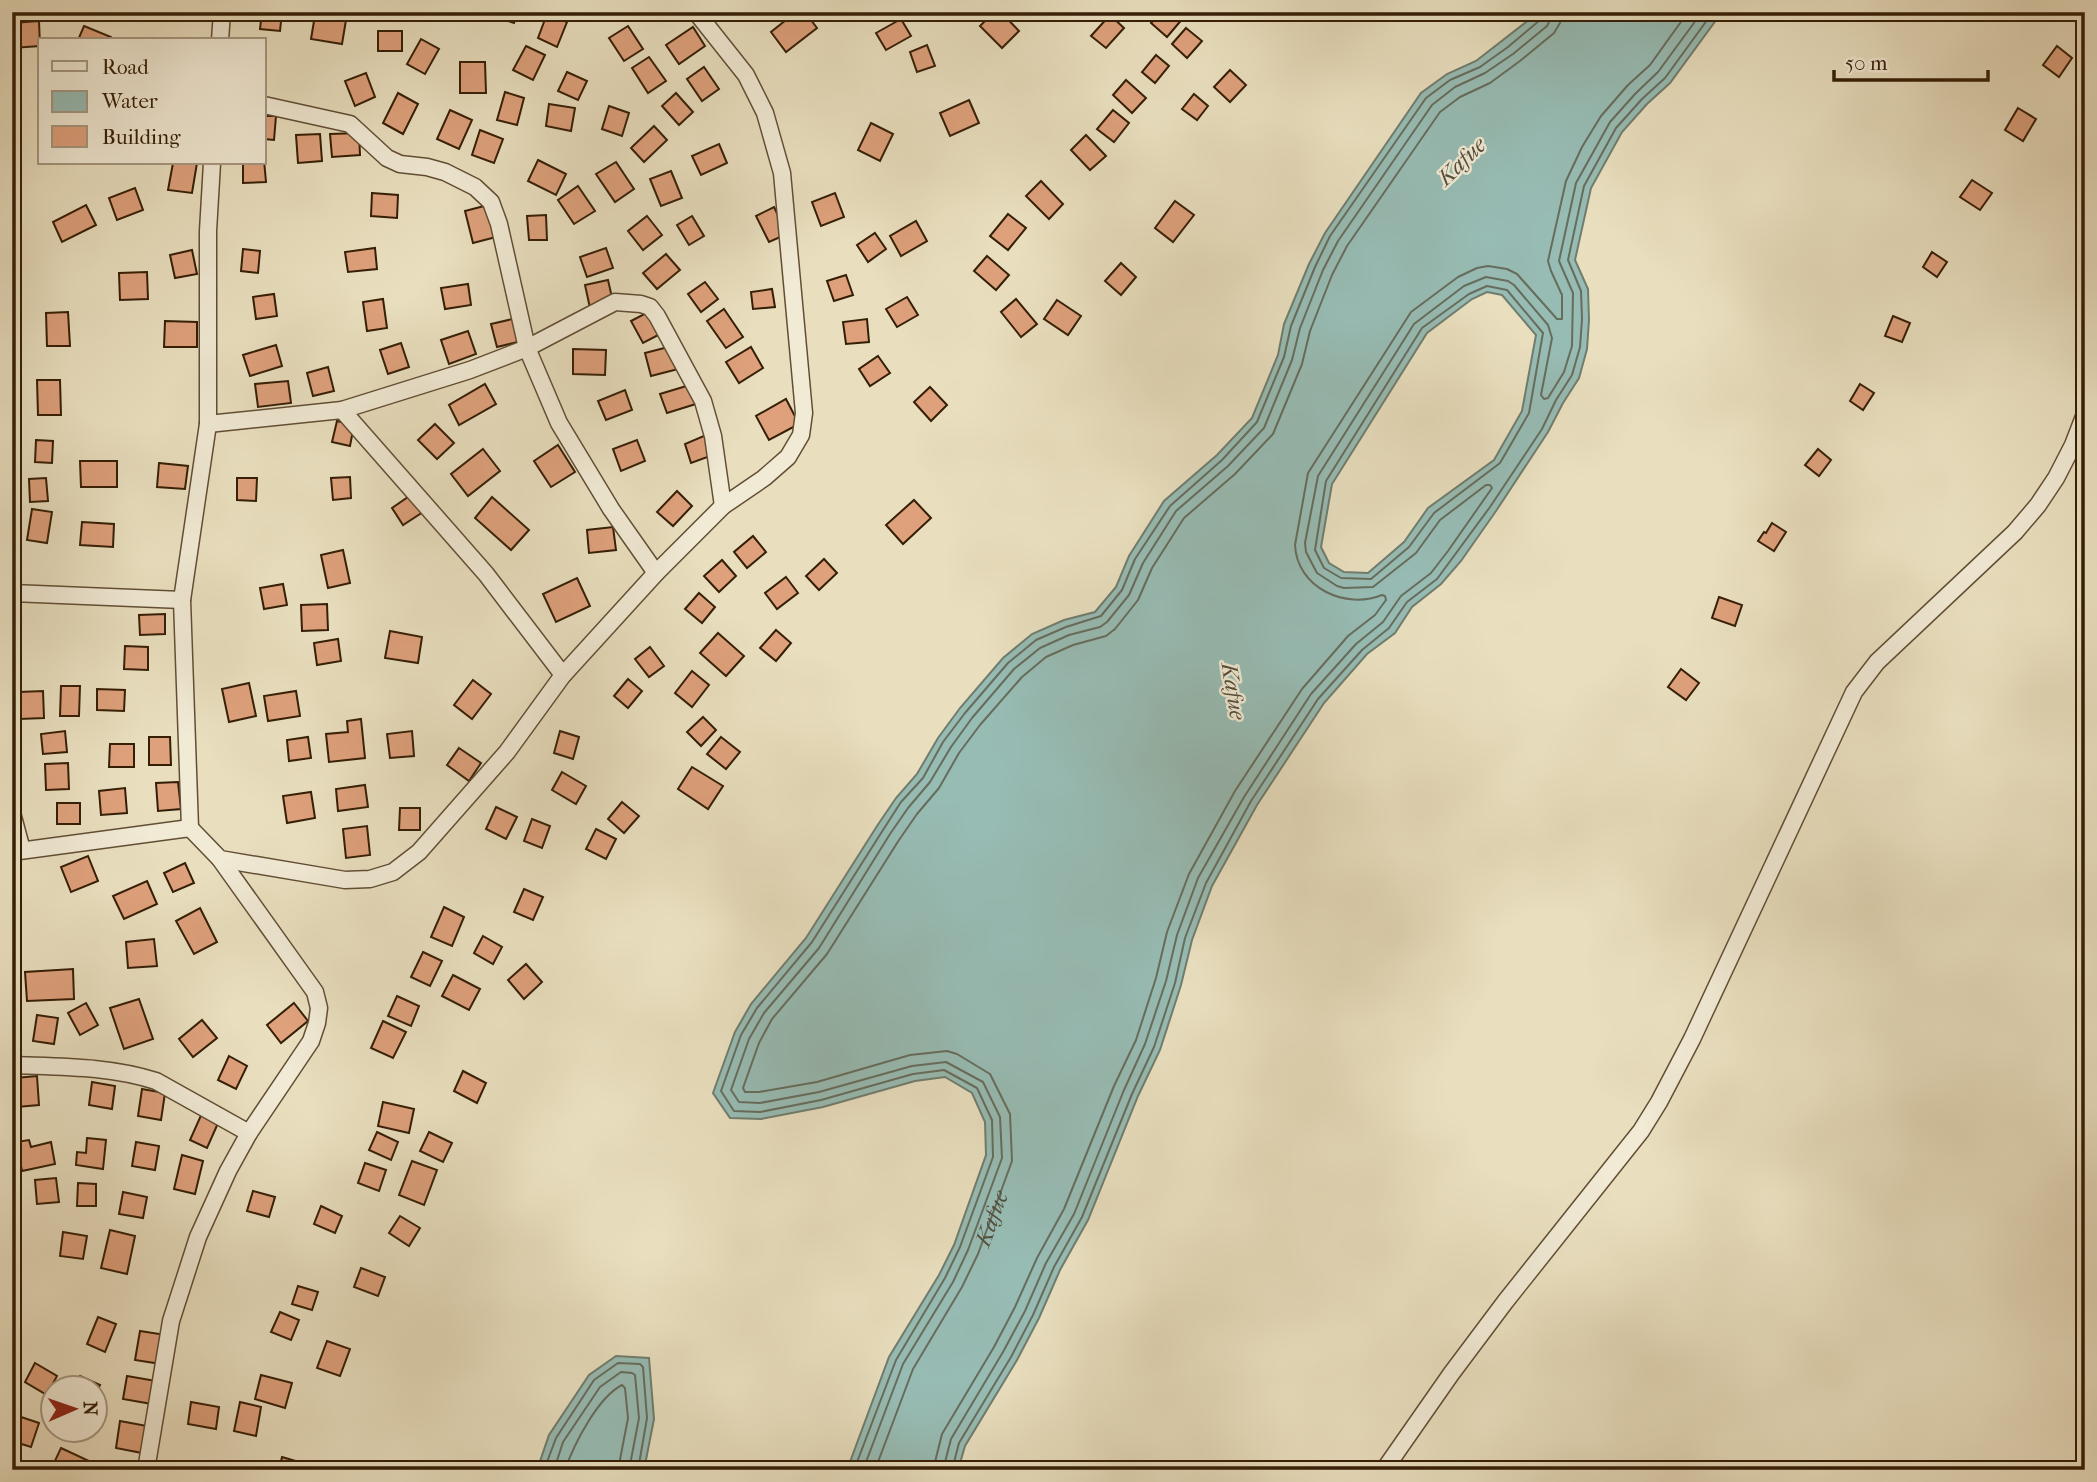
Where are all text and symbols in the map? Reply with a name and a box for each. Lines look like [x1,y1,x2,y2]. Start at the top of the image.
legend [38,38,266,164]
scale bar [1834,38,1988,82]
text: 50 m [1845,51,1888,75]
text: Road [102,55,149,79]
text: Water [101,89,158,113]
text: Building [102,125,181,149]
water label: Kafue [1430,131,1492,192]
water label: Kafue [1215,659,1251,722]
water label: Kafue [968,1186,1014,1252]
north arrow [38,1374,108,1444]
text: N [79,1401,101,1417]

